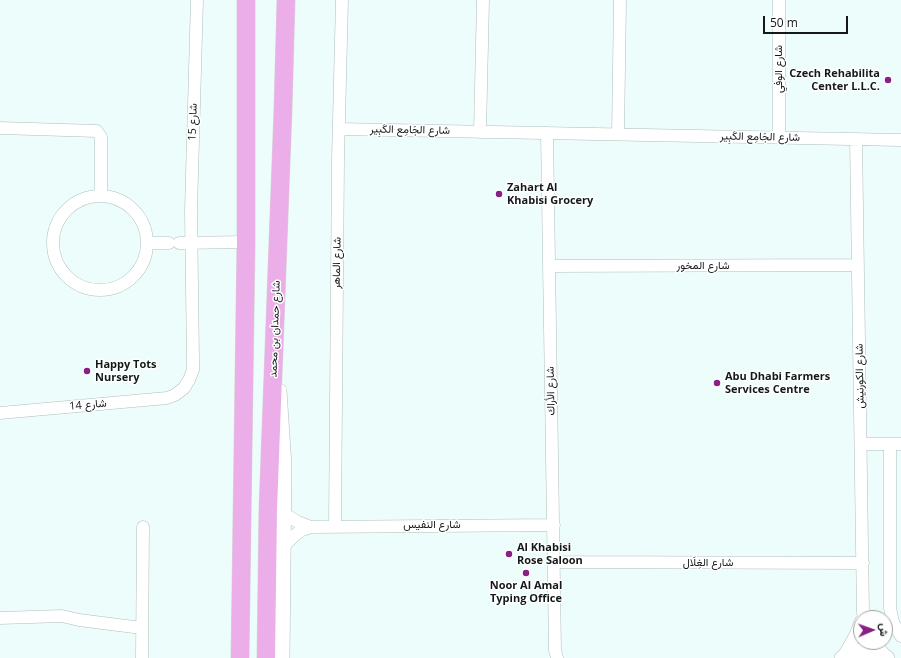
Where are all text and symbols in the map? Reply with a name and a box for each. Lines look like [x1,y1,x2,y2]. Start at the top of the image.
scale bar [765,8,850,34]
text: 50 m [770,14,798,31]
street label: شارع الوفي [772,45,786,93]
place label: Czech Rehabilita Center L.L.C. [789,67,880,93]
marker: Czech Rehabilita Center L.L.C. [883,75,893,85]
street label: شارع 15 [186,103,200,141]
street label: شارع الجَامِع الكَبِير [370,123,450,137]
street label: شارع الجَامِع الكَبِير [720,130,800,144]
place label: Zahart Al Khabisi Grocery [507,181,593,207]
marker: Zahart Al Khabisi Grocery [494,189,504,199]
street label: شارع الماهر [330,237,344,289]
street label: شارع المخور [676,259,730,273]
street label: شارع حمدان بن محمد [267,280,283,378]
street label: شارع الكورنيش [853,343,867,409]
place label: Happy Tots Nursery [95,358,157,384]
marker: Happy Tots Nursery [82,366,92,376]
street label: شارع الأراك [544,366,558,416]
place label: Abu Dhabi Farmers Services Centre [725,370,830,396]
marker: Abu Dhabi Farmers Services Centre [712,378,722,388]
street label: شارع 14 [69,397,107,413]
street label: شارع النفيس [403,518,461,532]
place label: Al Khabisi Rose Saloon [517,541,583,567]
marker: Al Khabisi Rose Saloon [504,549,514,559]
street label: شارع الغِلَال [683,556,733,570]
marker: Noor Al Amal Typing Office [521,568,531,578]
place label: Noor Al Amal Typing Office [490,579,562,605]
north arrow [853,610,893,650]
text: ش [877,623,892,636]

